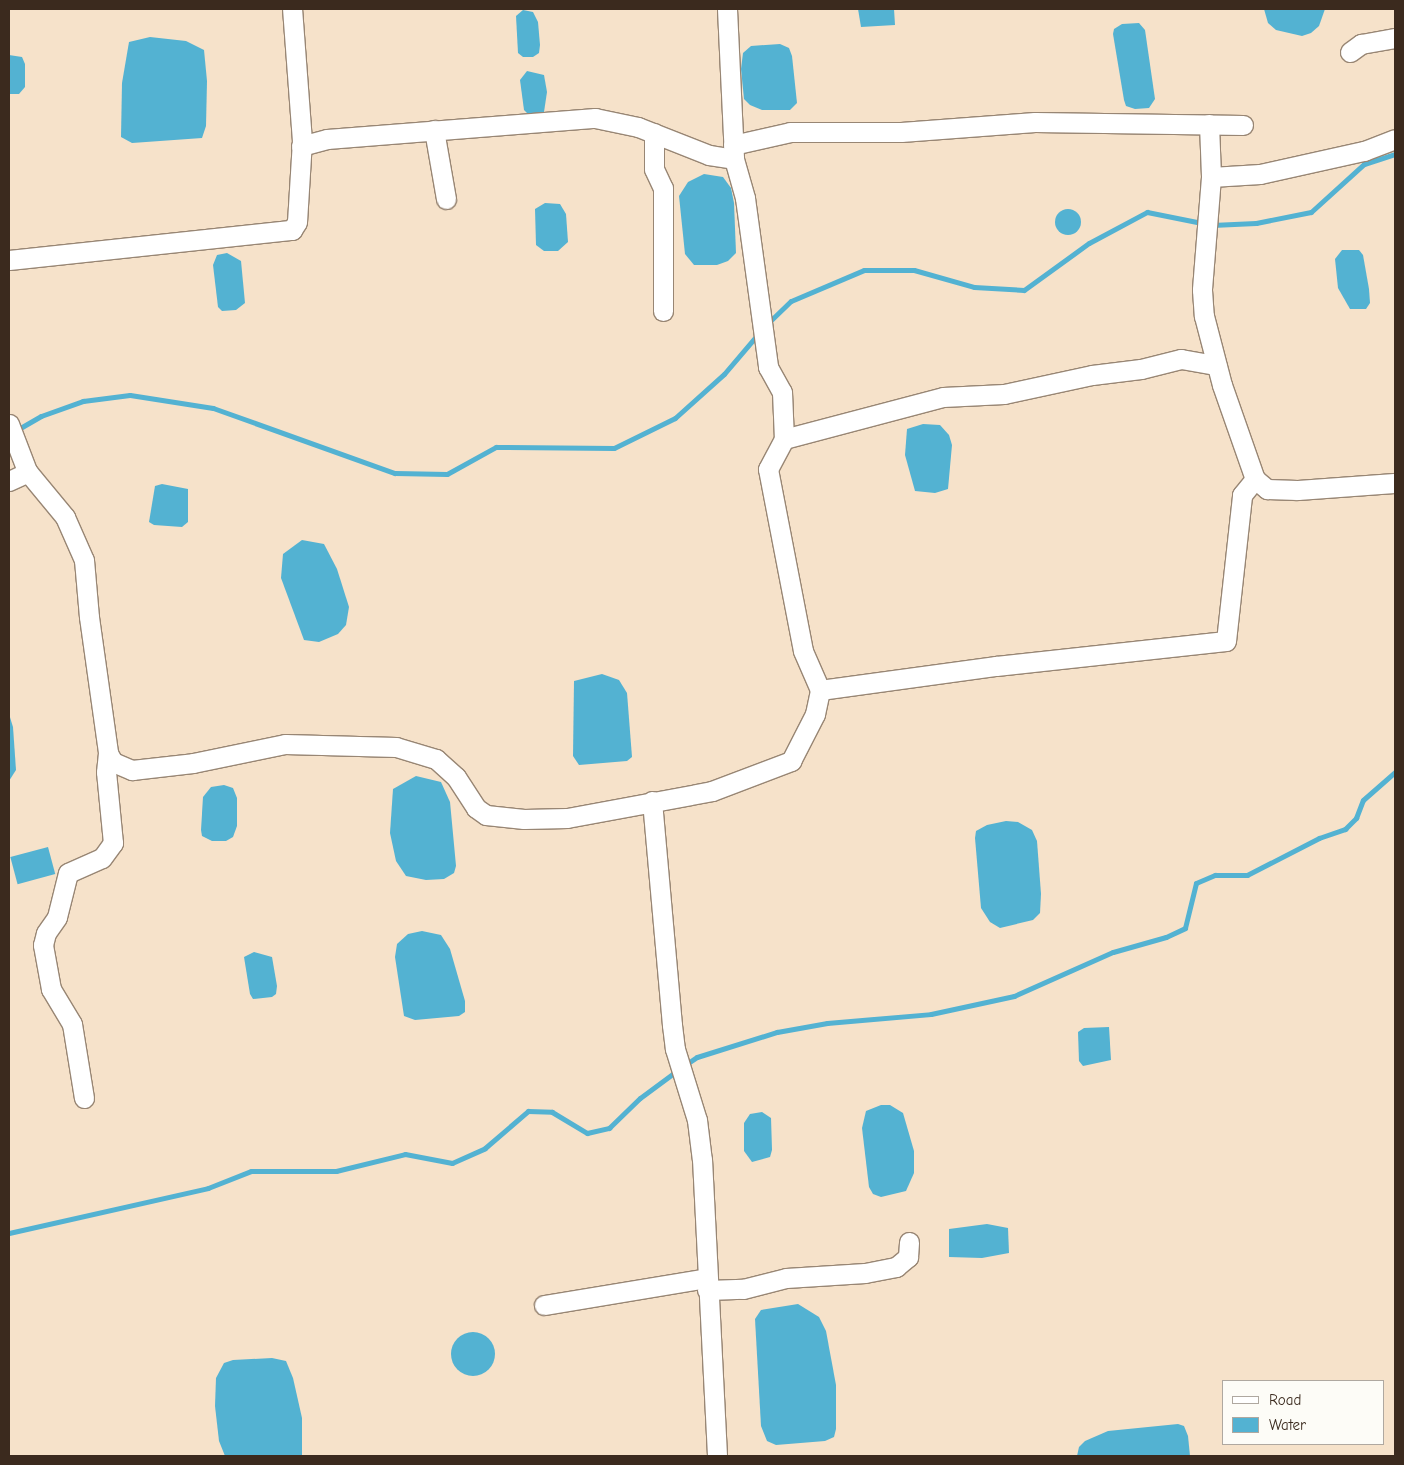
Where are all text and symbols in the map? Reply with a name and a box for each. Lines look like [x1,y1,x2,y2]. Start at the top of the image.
legend [1222,1380,1384,1445]
text: Road [1269,1391,1301,1409]
text: Water [1269,1416,1306,1434]

